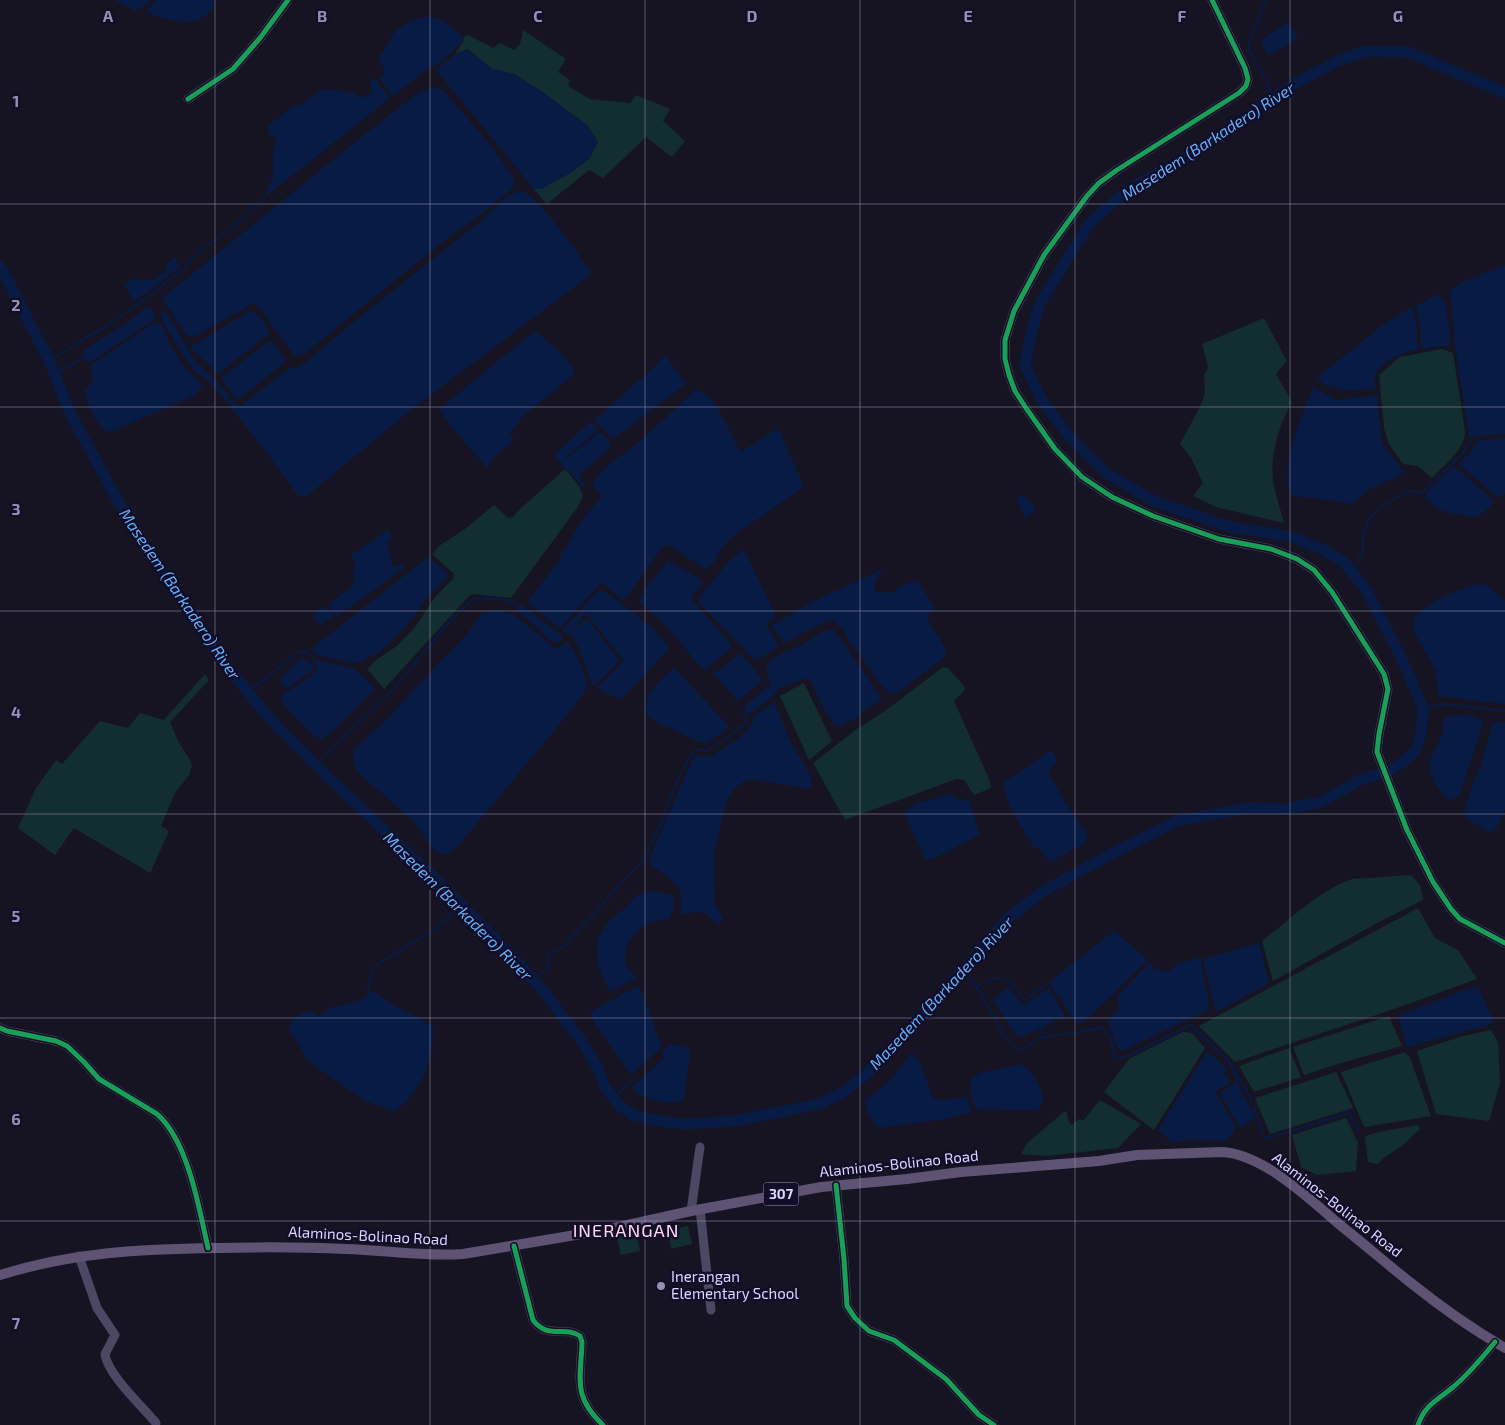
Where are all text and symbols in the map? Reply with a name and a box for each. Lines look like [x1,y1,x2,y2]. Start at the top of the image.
text: A [103,6,114,25]
text: B [317,6,327,25]
text: C [533,6,543,25]
text: D [747,6,758,25]
text: E [963,6,973,25]
text: F [1178,6,1187,25]
text: G [1393,6,1403,25]
water label: Masedem (Barkadero) River [1118,77,1298,204]
text: 1 [13,91,19,110]
text: 2 [11,295,21,314]
text: 3 [11,499,21,518]
water label: Masedem (Barkadero) River [116,505,245,683]
text: 4 [11,702,21,721]
water label: Masedem (Barkadero) River [380,827,537,984]
text: 5 [12,906,21,925]
water label: Masedem (Barkadero) River [865,912,1017,1073]
text: 6 [11,1109,21,1128]
street label: Alaminos-Bolinao Road [818,1146,979,1180]
street label: Alaminos-Bolinao Road [1269,1148,1406,1261]
road number: 307 [764,1182,798,1206]
district label: INERANGAN [573,1219,679,1241]
street label: Alaminos-Bolinao Road [288,1222,448,1248]
place label: Inerangan Elementary School [671,1267,799,1302]
marker: Inerangan Elementary School [655,1280,667,1292]
text: 7 [12,1313,21,1332]

